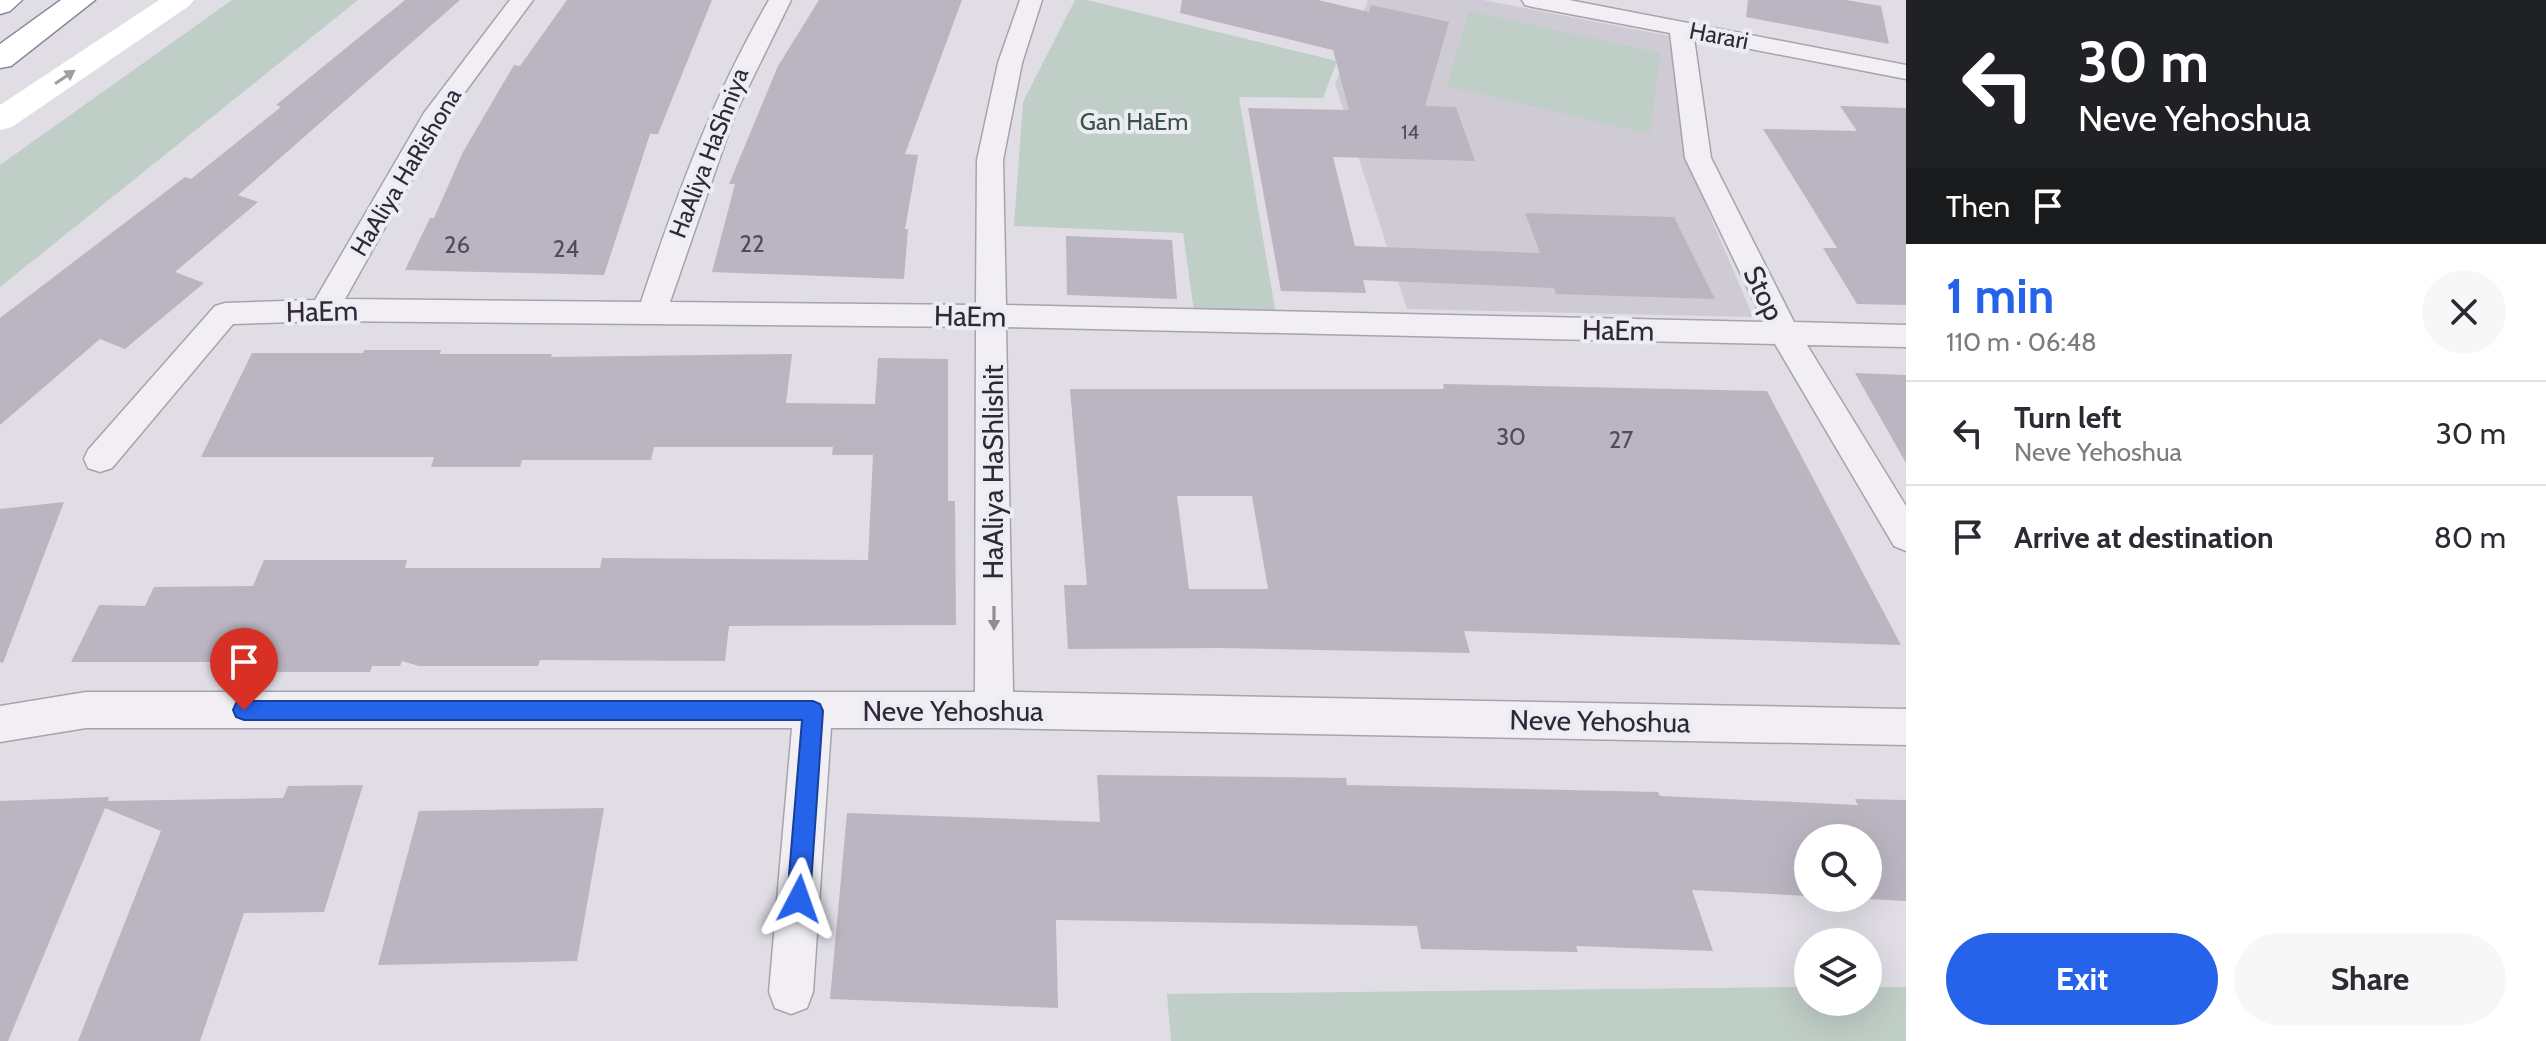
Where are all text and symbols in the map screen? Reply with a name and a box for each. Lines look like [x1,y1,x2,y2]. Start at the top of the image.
street label: Harari [1687,16,1751,55]
text: 30 m [2078,28,2209,96]
icon: left [1946,32,2050,136]
street label: HaAliya HaShniya [663,63,754,242]
one-way arrow [54,69,75,84]
street label: HaAliya HaRishona [344,82,467,261]
text: Neve Yehoshua [2078,96,2311,140]
park label: Gan HaEm [1080,107,1188,136]
house number: 14 [1401,120,1419,144]
icon: arrive [2026,184,2070,228]
text: Then [1946,188,2010,225]
house number: 22 [739,229,765,258]
house number: 26 [444,230,470,259]
house number: 24 [553,234,579,263]
street label: Stop [1736,260,1792,326]
text: 1 min [1946,267,2054,325]
button: close [2422,270,2506,354]
street label: HaEm [286,293,358,329]
street label: HaEm [934,298,1006,334]
street label: HaEm [1582,312,1654,348]
text: 110 m · 06:48 [1946,326,2097,358]
street label: HaAliya HaShlishit [976,364,1010,580]
text: Turn left [2014,399,2122,436]
icon: left [1946,411,1990,455]
text: 30 m [2436,415,2506,452]
house number: 30 [1496,422,1526,451]
house number: 27 [1609,425,1633,454]
text: Neve Yehoshua [2014,436,2182,468]
icon: arrive [1946,515,1990,559]
text: Arrive at destination [2014,519,2274,556]
text: 80 m [2434,519,2506,556]
one-way arrow [987,606,1000,631]
pin [210,628,278,710]
icon: arrive [222,640,266,684]
street label: Neve Yehoshua [863,694,1044,728]
street label: Neve Yehoshua [1509,702,1691,740]
map controls [1794,824,1882,1016]
button: search [1794,824,1882,912]
position arrow [757,857,841,941]
button: layers [1794,928,1882,1016]
button: Exit [1946,933,2218,1025]
button: Share [2234,933,2506,1025]

